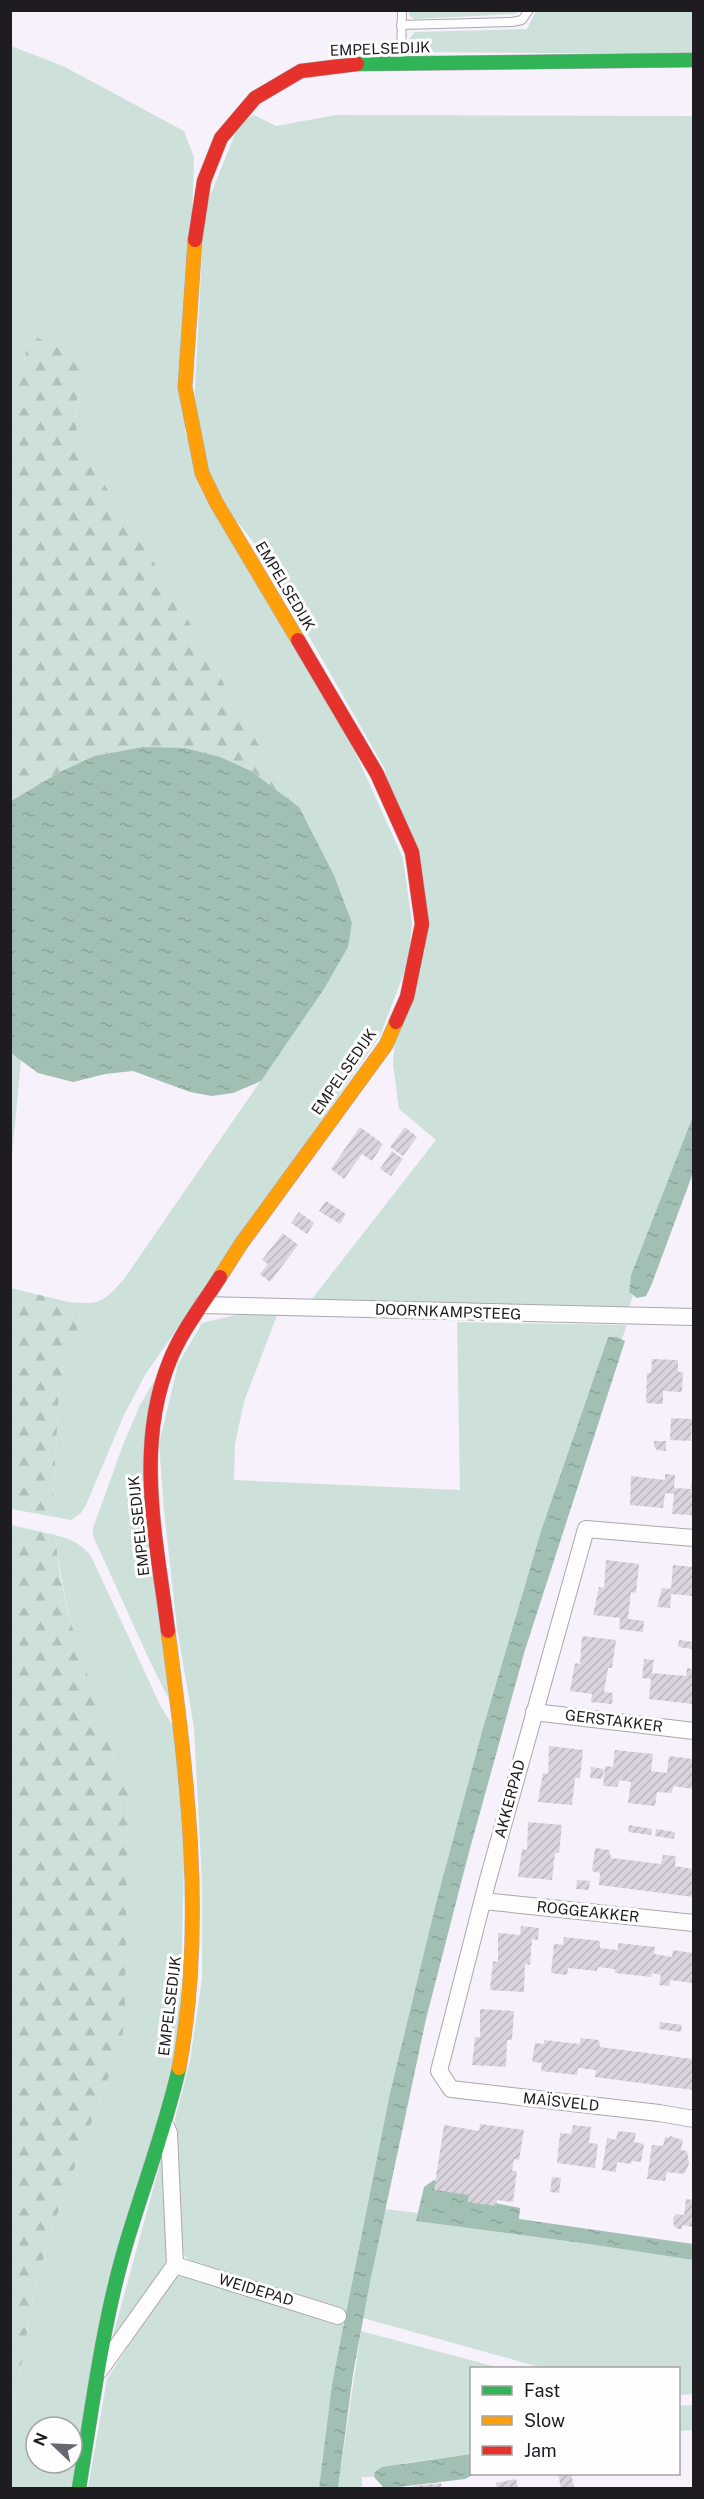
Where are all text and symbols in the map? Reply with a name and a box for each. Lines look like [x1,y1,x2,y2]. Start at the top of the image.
street label: EMPELSEDIJK [329,38,431,59]
street label: EMPELSEDIJK [252,538,319,633]
street label: EMPELSEDIJK [308,1026,379,1118]
street label: DOORNKAMPSTEEG [375,1300,521,1323]
street label: EMPELSEDIJK [125,1475,152,1577]
street label: GERSTAKKER [564,1706,664,1735]
street label: AKKERPAD [491,1758,528,1840]
street label: ROGGEAKKER [536,1898,640,1925]
street label: EMPELSEDIJK [155,1955,184,2057]
street label: MAÏSVELD [522,2088,600,2114]
street label: WEIDEPAD [217,2270,296,2309]
legend [470,2367,680,2475]
text: Fast [524,2380,560,2401]
text: Slow [524,2410,565,2431]
north arrow [24,2415,84,2475]
text: N [29,2430,52,2449]
text: Jam [524,2440,557,2461]

